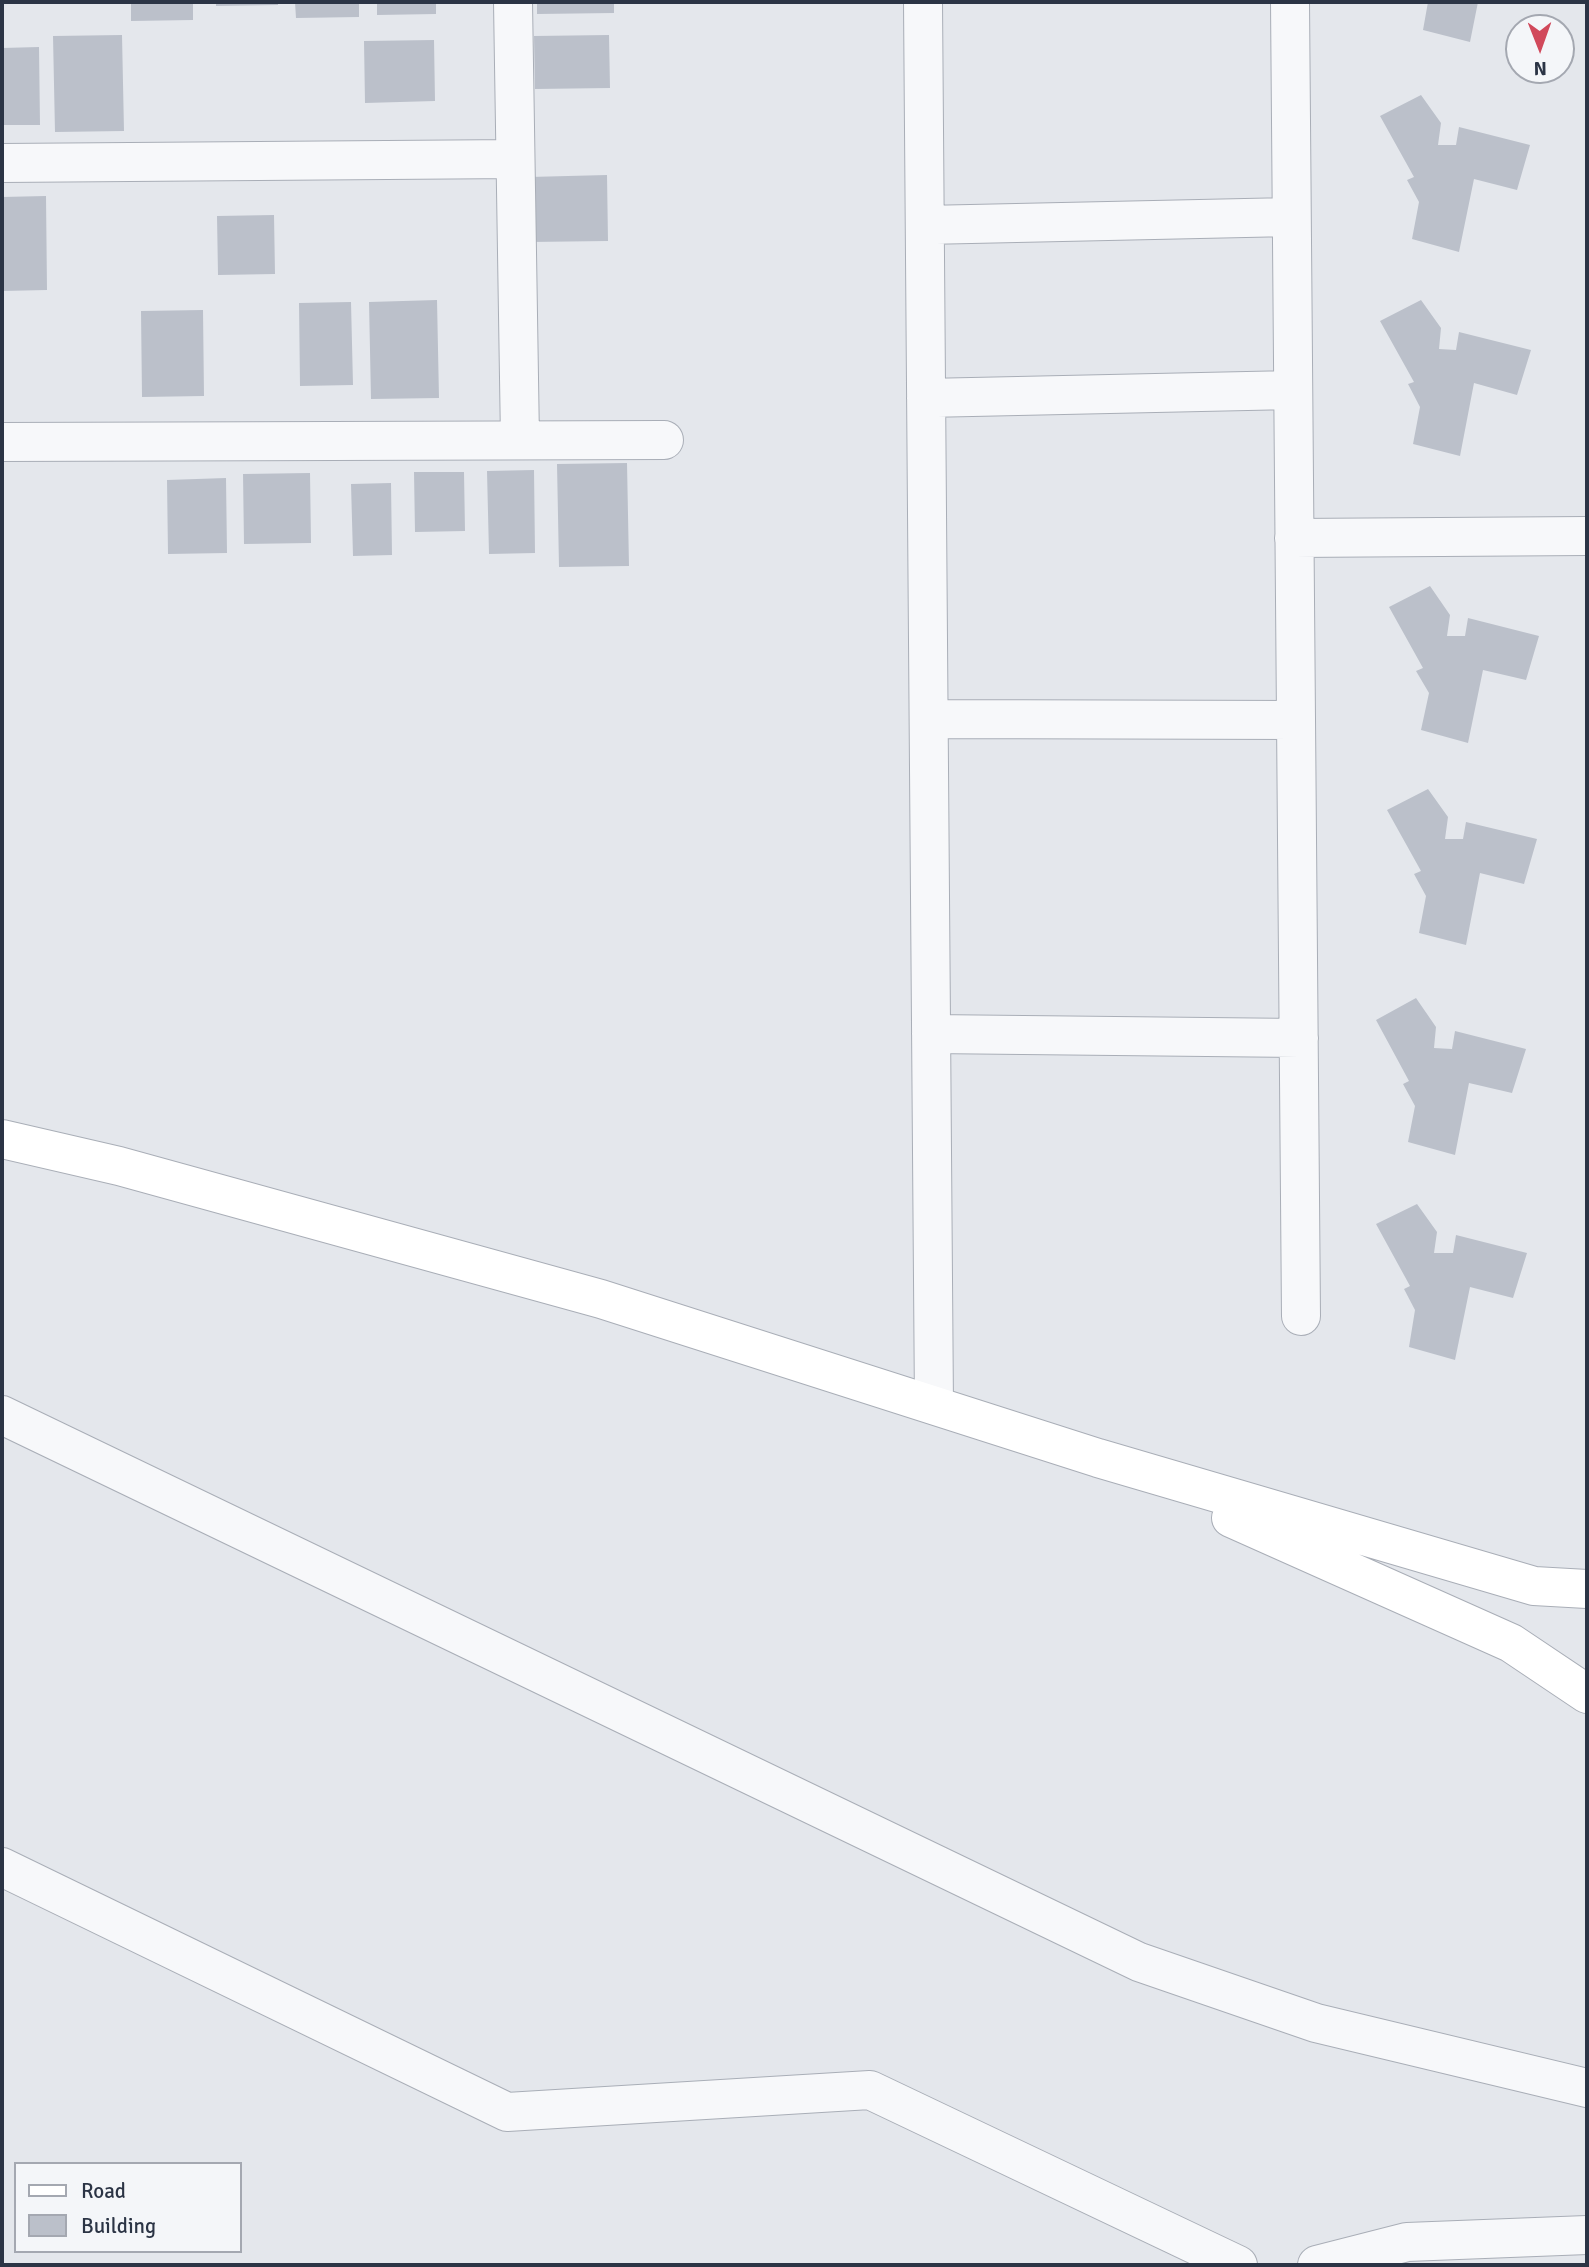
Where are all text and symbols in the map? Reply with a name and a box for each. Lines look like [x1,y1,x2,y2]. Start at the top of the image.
north arrow [1505,14,1575,84]
text: N [1534,56,1547,80]
legend [14,2162,242,2253]
text: Road [81,2178,126,2204]
text: Building [81,2213,156,2239]

